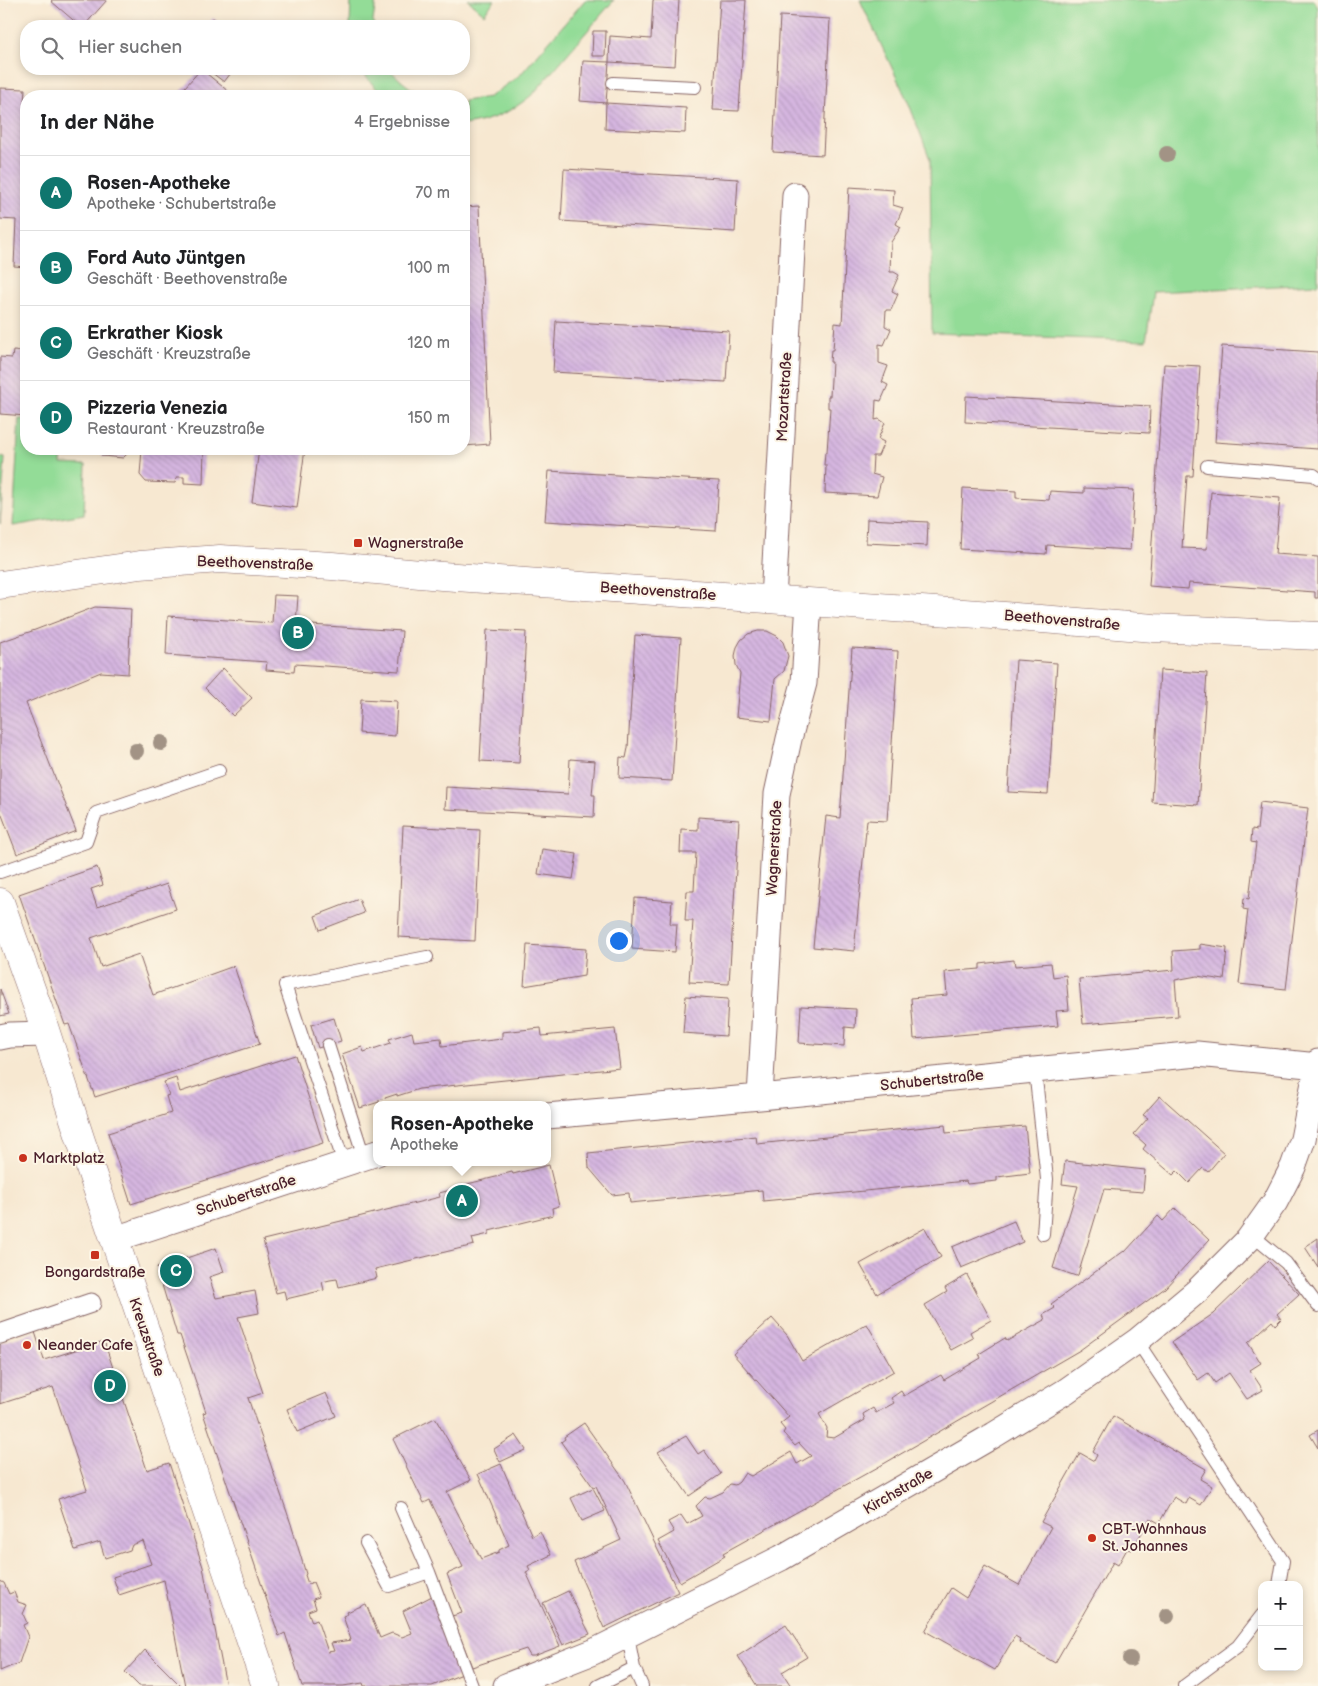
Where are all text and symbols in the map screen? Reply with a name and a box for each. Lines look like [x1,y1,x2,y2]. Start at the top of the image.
search box [20,20,470,75]
icon: search [38,34,66,62]
text: Hier suchen [78,36,182,59]
text: In der Nähe [40,110,154,135]
text: 4 Ergebnisse [354,113,450,132]
text: Rosen-Apotheke [87,172,230,195]
text: A [51,184,61,203]
text: 70 m [415,184,450,203]
text: Apotheke · Schubertstraße [87,195,276,214]
text: Ford Auto Jüntgen [87,247,246,270]
text: B [50,259,62,278]
text: 100 m [407,259,450,278]
text: Geschäft · Beethovenstraße [87,270,288,289]
text: Erkrather Kiosk [87,322,223,345]
text: C [50,334,62,353]
text: 120 m [407,334,450,353]
text: Geschäft · Kreuzstraße [87,345,251,364]
street label: Mozartstraße [773,352,796,442]
text: Pizzeria Venezia [87,397,228,420]
text: D [50,409,62,428]
text: 150 m [408,409,450,428]
text: Restaurant · Kreuzstraße [87,420,265,439]
place label: Wagnerstraße [368,534,464,553]
marker: Wagnerstraße [352,537,364,549]
street label: Beethovenstraße [196,552,314,575]
street label: Beethovenstraße [599,578,717,605]
street label: Beethovenstraße [1003,606,1121,635]
pin: B [282,614,314,652]
street label: Wagnerstraße [763,800,786,896]
your location [606,928,632,954]
street label: Schubertstraße [879,1066,985,1095]
popup [373,1101,551,1166]
text: Rosen-Apotheke [390,1113,534,1136]
text: Apotheke [390,1136,459,1155]
place label: Marktplatz [33,1149,105,1168]
marker: Marktplatz [17,1152,29,1164]
street label: Schubertstraße [194,1170,299,1221]
pin: A [446,1182,478,1220]
marker: Bongardstraße [89,1249,101,1261]
pin: C [160,1252,192,1290]
place label: Bongardstraße [44,1263,146,1282]
street label: Kreuzstraße [124,1295,169,1379]
place label: Neander Cafe [37,1336,133,1355]
marker: Neander Cafe [21,1339,33,1351]
pin: D [94,1367,126,1405]
street label: Kirchstraße [860,1464,937,1519]
place label: CBT-Wohnhaus St. Johannes [1102,1520,1207,1556]
marker: CBT-Wohnhaus St. Johannes [1086,1532,1098,1544]
map controls [1258,1581,1303,1671]
button: + [1258,1581,1303,1626]
button: − [1258,1626,1303,1671]

